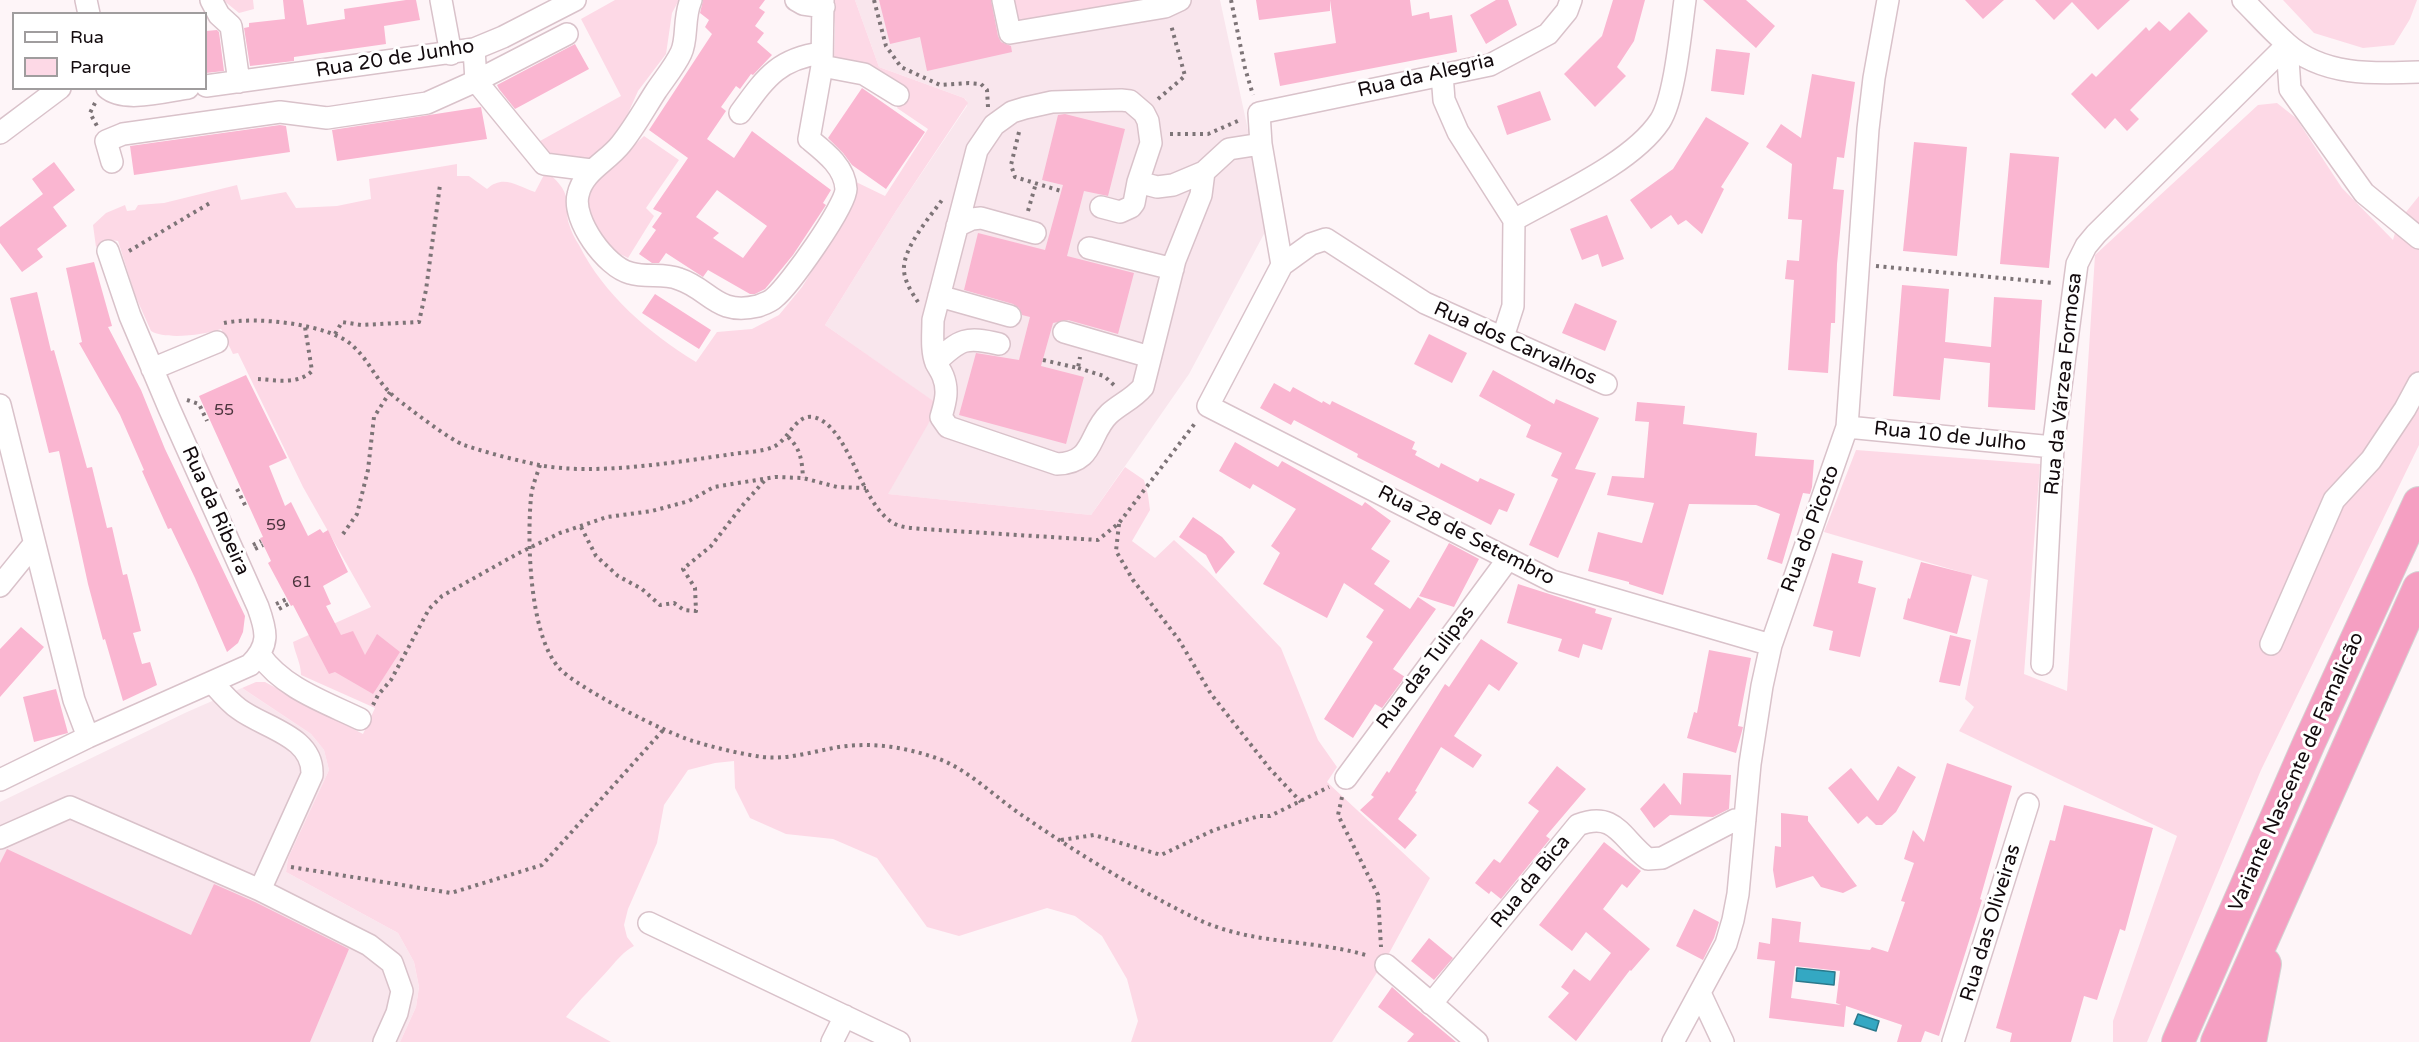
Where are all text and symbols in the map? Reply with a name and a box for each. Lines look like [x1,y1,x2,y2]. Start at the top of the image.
legend [12,12,207,90]
text: Rua [70,26,104,48]
street label: Rua 20 de Junho [314,35,476,83]
street label: Rua da Alegria [1355,49,1497,103]
text: Parque [70,56,131,78]
street label: Rua da Várzea Formosa [2040,271,2088,497]
street label: Rua dos Carvalhos [1430,297,1600,391]
house number: 55 [214,401,234,421]
street label: Rua 10 de Julho [1873,417,2027,457]
street label: Rua da Ribeira [176,443,254,579]
street label: Rua do Picoto [1777,462,1845,596]
street label: Rua 28 de Setembro [1374,481,1558,591]
house number: 59 [266,516,286,536]
house number: 61 [292,573,312,593]
street label: Rua das Tulipas [1372,602,1480,734]
street label: Variante Nascente de Famalicão [2224,629,2370,915]
street label: Rua da Bica [1486,831,1576,933]
street label: Rua das Oliveiras [1956,842,2026,1004]

